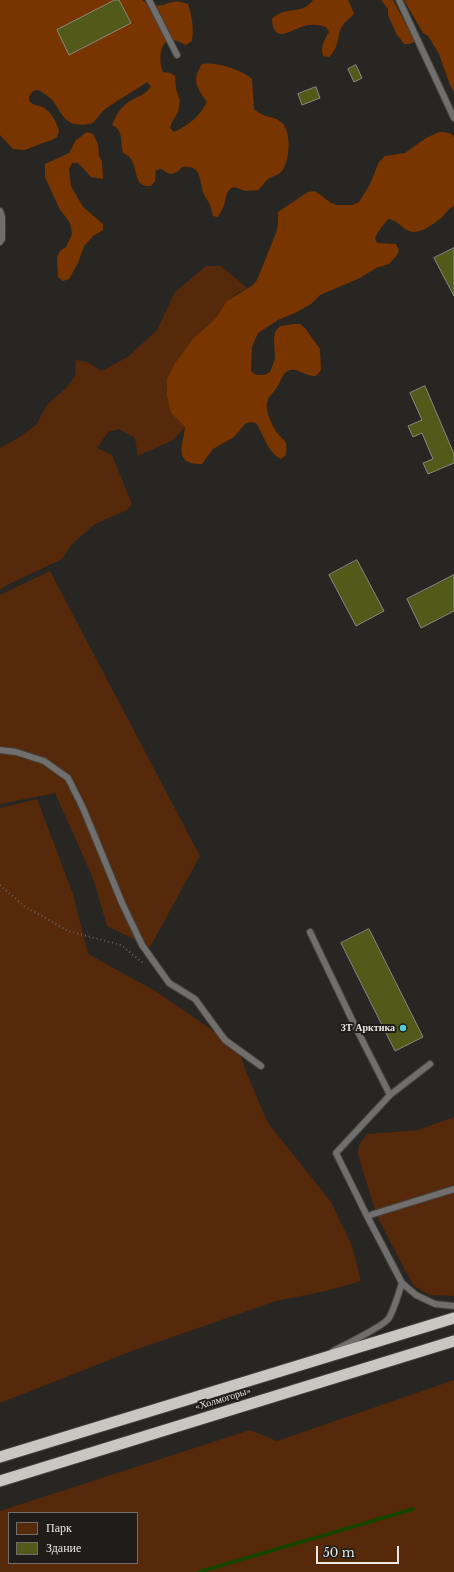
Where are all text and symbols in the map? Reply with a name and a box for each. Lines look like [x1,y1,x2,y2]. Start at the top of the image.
place label: ЗТ Арктика [341,1022,395,1034]
marker: ЗТ Арктика [398,1023,408,1033]
street label: «Холмогоры» [193,1385,253,1413]
legend [8,1512,138,1564]
text: Парк [46,1520,72,1535]
scale bar [318,1538,401,1564]
text: Здание [46,1540,81,1555]
text: 50 m [323,1545,355,1560]

